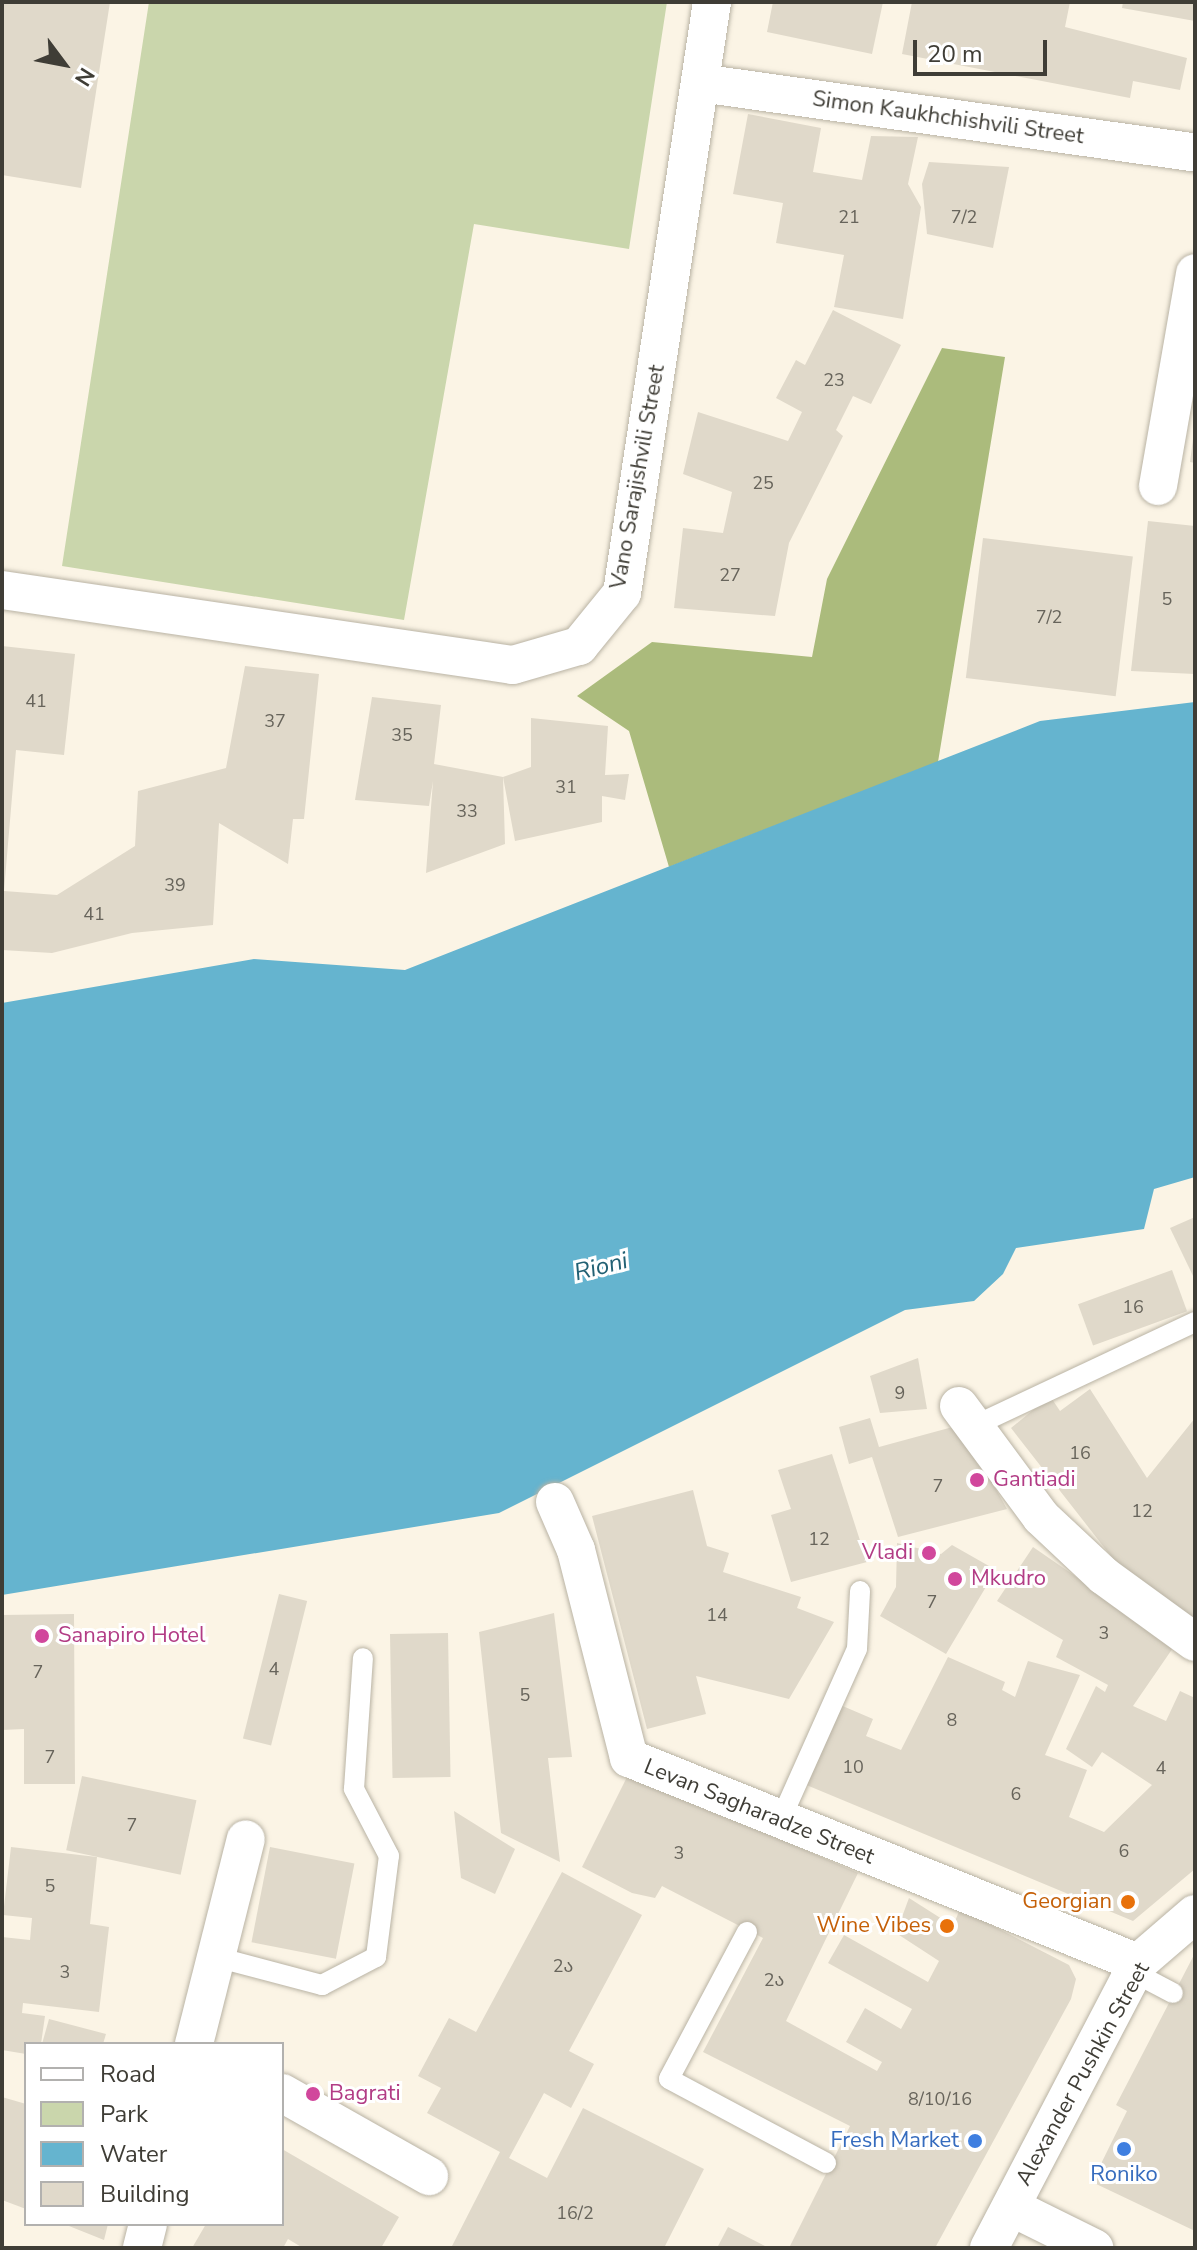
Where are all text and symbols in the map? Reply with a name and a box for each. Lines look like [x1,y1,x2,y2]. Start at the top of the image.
north arrow [24,24,104,104]
scale bar [917,24,1051,74]
text: 20 m [927,38,983,70]
text: N [67,62,101,92]
street label: Simon Kaukhchishvili Street [811,86,1085,150]
house number: 21 [838,206,860,228]
house number: 7/2 [951,206,977,228]
street label: Vano Sarajishvili Street [605,363,671,591]
house number: 23 [823,369,845,391]
house number: 25 [752,472,774,494]
house number: 27 [719,564,741,586]
house number: 5 [1162,588,1172,610]
house number: 7/2 [1036,606,1062,628]
house number: 41 [25,690,47,712]
house number: 37 [264,710,286,732]
house number: 35 [391,724,413,746]
house number: 31 [555,776,577,798]
house number: 33 [456,800,478,822]
house number: 39 [164,874,186,896]
house number: 41 [83,903,105,925]
water label: Rioni [571,1246,631,1288]
house number: 16 [1122,1296,1144,1318]
house number: 9 [895,1382,905,1404]
house number: 16 [1069,1442,1091,1464]
place label: Gantiadi [993,1467,1076,1493]
marker: Gantiadi [968,1471,986,1489]
house number: 7 [933,1475,943,1497]
house number: 12 [1131,1500,1153,1522]
house number: 12 [808,1528,830,1550]
place label: Vladi [862,1540,913,1566]
marker: Vladi [920,1544,938,1562]
place label: Mkudro [971,1566,1046,1592]
marker: Mkudro [946,1570,964,1588]
house number: 7 [927,1591,937,1613]
house number: 14 [706,1604,728,1626]
house number: 3 [1099,1622,1109,1644]
place label: Sanapiro Hotel [58,1623,206,1649]
marker: Sanapiro Hotel [33,1627,51,1645]
house number: 4 [269,1658,279,1680]
house number: 7 [33,1661,43,1683]
house number: 5 [520,1684,530,1706]
house number: 8 [947,1709,957,1731]
house number: 7 [45,1746,55,1768]
street label: Levan Sagharadze Street [640,1754,878,1870]
house number: 10 [842,1756,864,1778]
house number: 4 [1156,1757,1166,1779]
house number: 6 [1011,1783,1021,1805]
house number: 7 [127,1814,137,1836]
house number: 6 [1119,1840,1129,1862]
house number: 3 [674,1842,684,1864]
house number: 5 [45,1875,55,1897]
place label: Georgian [1022,1889,1112,1915]
marker: Georgian [1119,1893,1137,1911]
place label: Wine Vibes [816,1913,931,1939]
marker: Wine Vibes [938,1917,956,1935]
house number: 2ა [553,1955,573,1977]
street label: Alexander Pushkin Street [1011,1958,1155,2190]
house number: 3 [60,1961,70,1983]
house number: 2ა [764,1969,784,1991]
legend [24,2042,284,2226]
text: Road [100,2058,156,2090]
place label: Bagrati [329,2081,401,2107]
marker: Bagrati [304,2085,322,2103]
house number: 8/10/16 [908,2088,972,2110]
text: Park [100,2098,148,2130]
place label: Fresh Market [831,2128,959,2154]
marker: Fresh Market [966,2132,984,2150]
text: Water [100,2138,167,2170]
marker: Roniko [1115,2140,1133,2158]
place label: Roniko [1090,2162,1158,2188]
text: Building [100,2178,190,2210]
house number: 16/2 [556,2202,594,2224]

